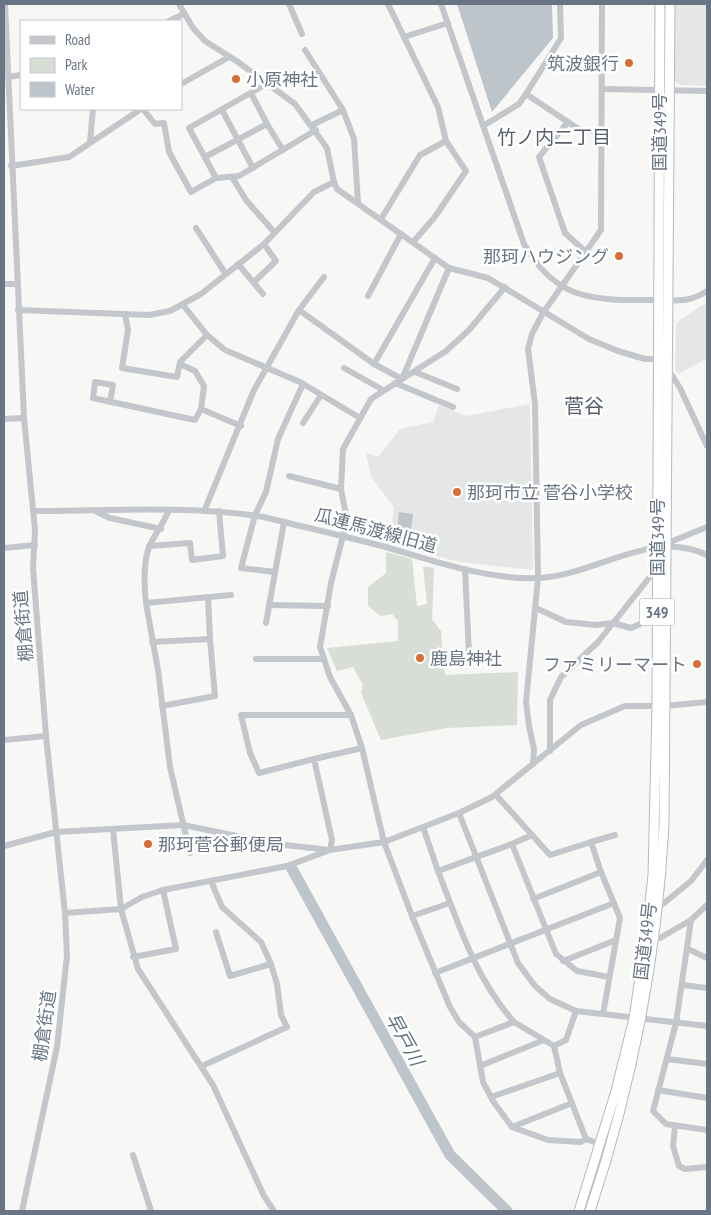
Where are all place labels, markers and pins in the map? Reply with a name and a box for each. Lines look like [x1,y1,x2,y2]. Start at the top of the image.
place label: 筑波銀行 [547,52,619,75]
marker: 筑波銀行 [623,57,635,69]
place label: 小原神社 [246,68,318,91]
marker: 小原神社 [230,73,242,85]
place label: 那珂ハウジング [483,245,609,268]
marker: 那珂ハウジング [613,250,625,262]
place label: 那珂市立 菅谷小学校 [467,481,633,504]
marker: 那珂市立 菅谷小学校 [451,486,463,498]
place label: 鹿島神社 [430,647,502,670]
marker: 鹿島神社 [414,652,426,664]
place label: ファミリーマート [543,653,687,676]
marker: ファミリーマート [691,658,703,670]
place label: 那珂菅谷郵便局 [158,833,284,856]
marker: 那珂菅谷郵便局 [142,838,154,850]

